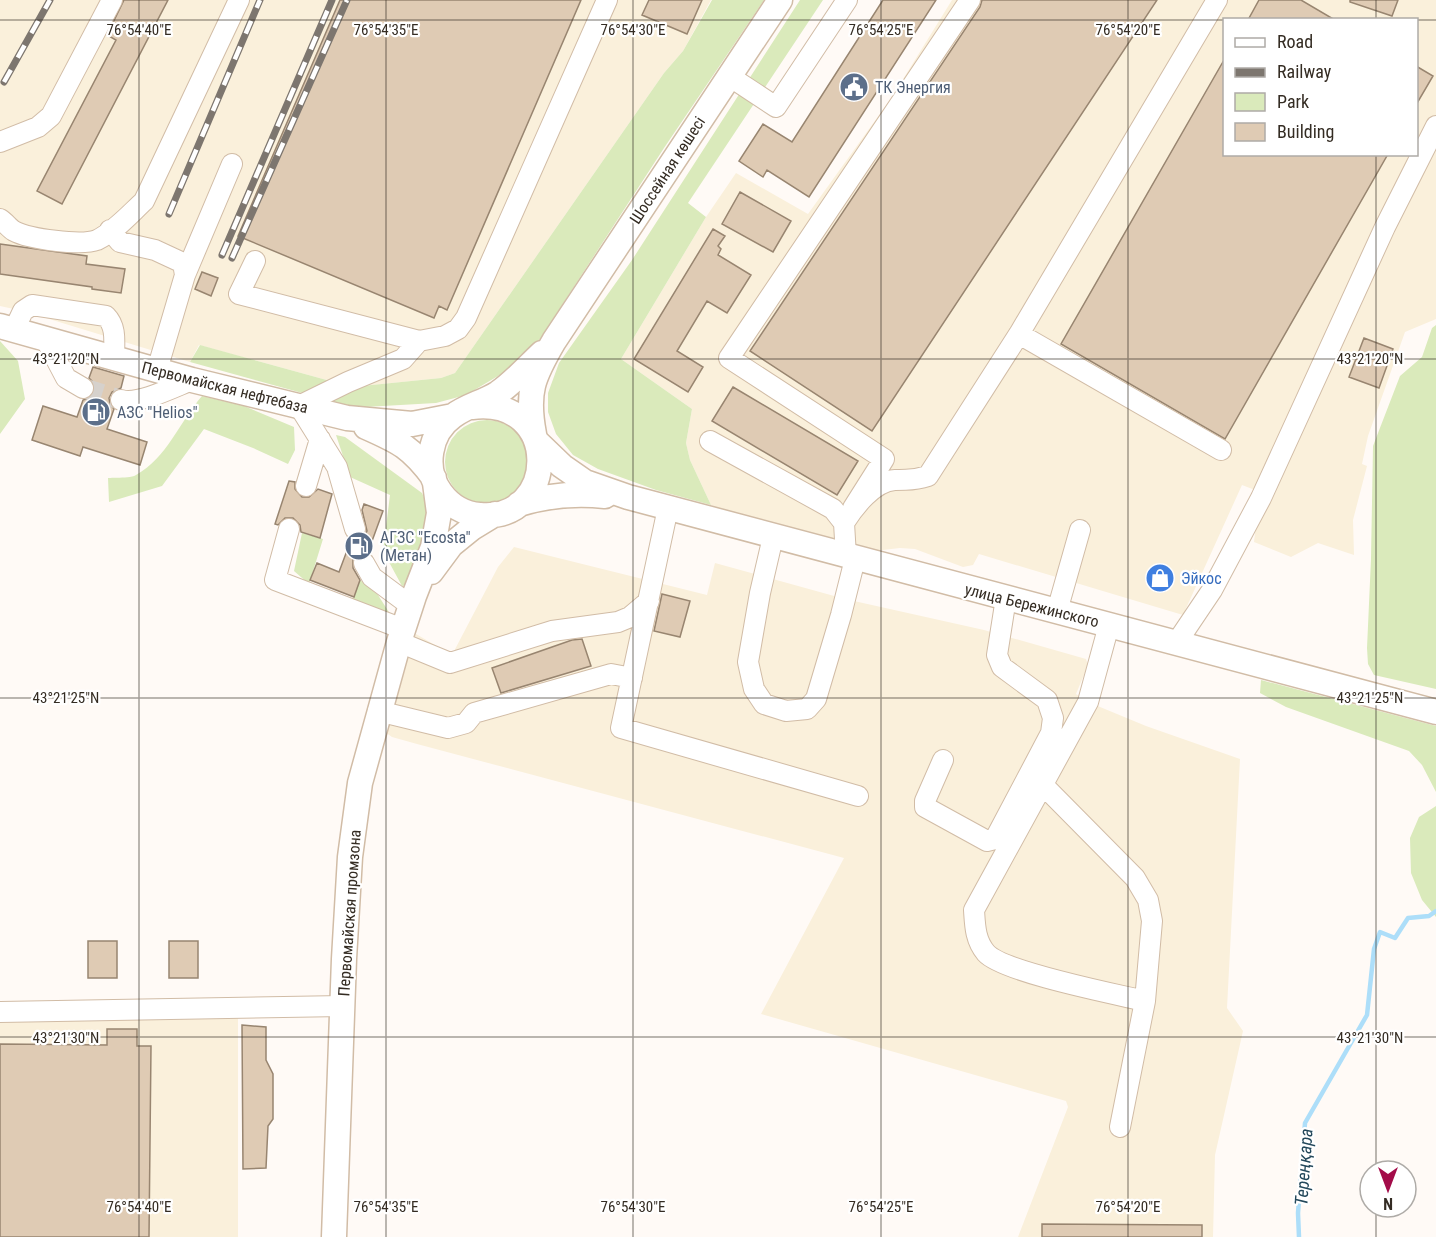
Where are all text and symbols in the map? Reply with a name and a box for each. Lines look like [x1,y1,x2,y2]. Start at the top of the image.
legend [1223,18,1418,156]
text: 76°54'40"E [107,21,171,39]
text: 76°54'35"E [354,21,418,39]
text: 76°54'30"E [601,21,665,39]
text: 76°54'25"E [849,21,913,39]
text: 76°54'20"E [1096,21,1160,39]
text: Road [1277,31,1313,52]
text: Railway [1277,61,1332,82]
public building icon: ТК Энергия [838,71,870,103]
place label: ТК Энергия [875,78,951,97]
text: Park [1277,91,1309,112]
street label: Шоссейная көшесі [626,113,709,227]
text: Building [1277,121,1334,142]
text: 43°21'20"N [33,350,99,368]
text: 43°21'20"N [1337,350,1403,368]
street label: Первомайская нефтебаза [140,358,310,417]
fuel station icon: АЗС "Helios" [80,396,112,428]
place label: АЗС "Helios" [117,403,198,422]
place label: АГЗС "Ecosta" (Метан) [380,528,471,565]
fuel station icon: АГЗС "Ecosta" (Метан) [343,530,375,562]
shop icon: Эйкос [1144,562,1176,594]
place label: Эйкос [1181,569,1222,588]
street label: улица Бережинского [963,580,1101,631]
text: 43°21'25"N [33,689,99,707]
text: 43°21'25"N [1337,689,1403,707]
street label: Первомайская промзона [334,829,365,997]
text: 43°21'30"N [33,1029,99,1047]
text: 43°21'30"N [1337,1029,1403,1047]
water label: Тереңқара [1290,1128,1317,1206]
north arrow [1358,1159,1418,1219]
text: N [1383,1194,1393,1213]
text: 76°54'40"E [107,1198,171,1216]
text: 76°54'35"E [354,1198,418,1216]
text: 76°54'30"E [601,1198,665,1216]
text: 76°54'25"E [849,1198,913,1216]
text: 76°54'20"E [1096,1198,1160,1216]

